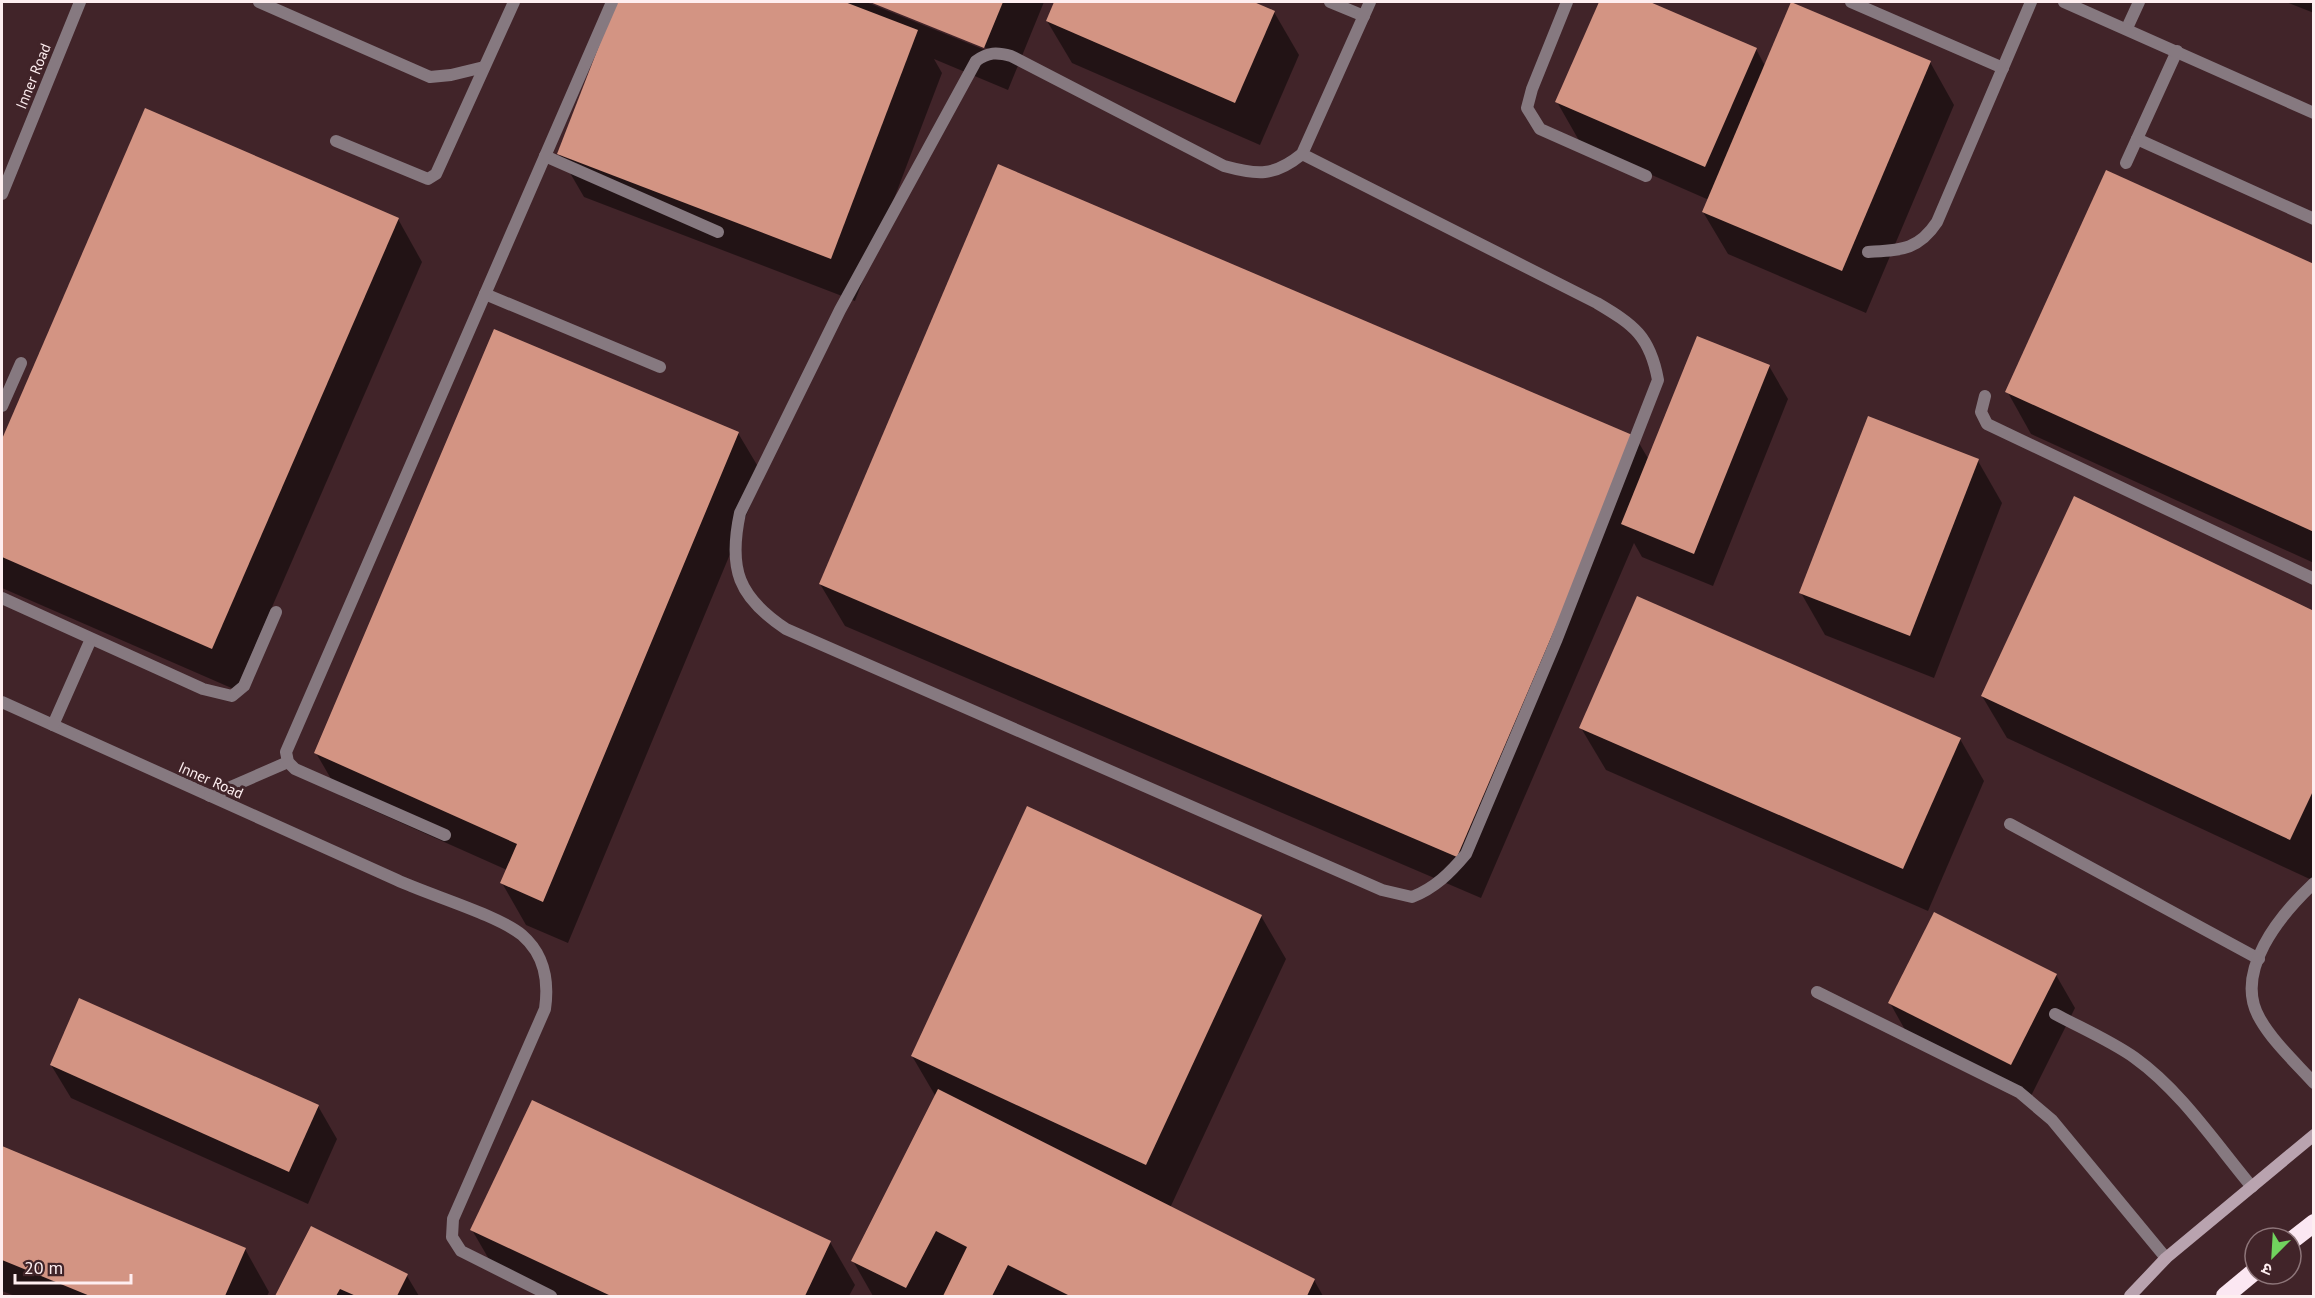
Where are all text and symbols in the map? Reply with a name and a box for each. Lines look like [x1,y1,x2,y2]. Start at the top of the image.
street label: Inner Road [11,40,55,112]
street label: Inner Road [175,757,247,803]
north arrow [2243,1226,2303,1286]
scale bar [15,1247,130,1285]
text: 20 m [24,1256,63,1279]
text: उ [2258,1258,2275,1281]

